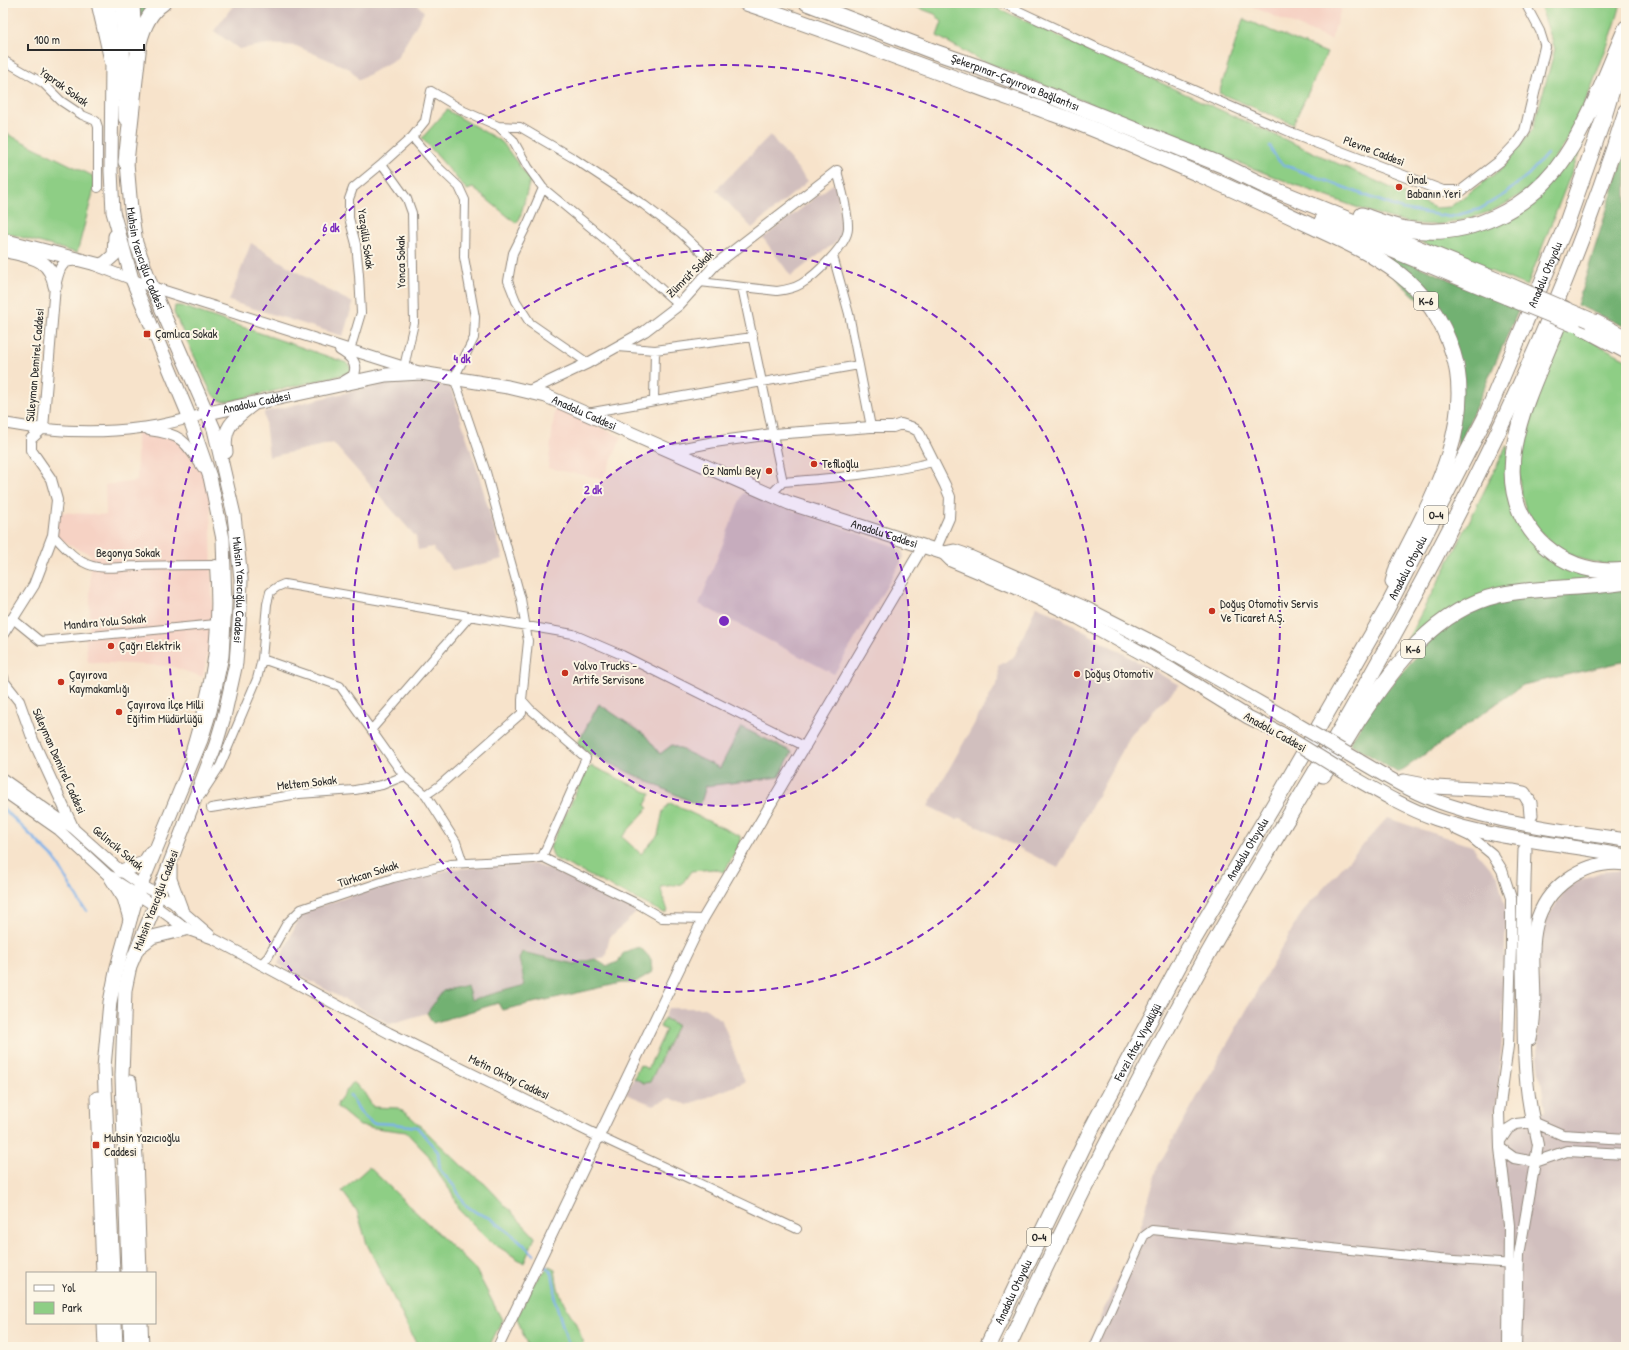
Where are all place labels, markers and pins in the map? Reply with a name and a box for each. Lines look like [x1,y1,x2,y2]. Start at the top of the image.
place label: Ünal Babanın Yeri [1407,171,1461,202]
marker: Ünal Babanın Yeri [1394,182,1404,192]
place label: Çamlıca Sokak [155,325,217,342]
marker: Çamlıca Sokak [142,329,152,339]
place label: Tefiloğlu [822,455,859,472]
marker: Tefiloğlu [809,459,819,469]
place label: Öz Namlı Bey [703,462,761,479]
marker: Öz Namlı Bey [764,466,774,476]
place label: Doğuş Otomotiv Servis Ve Ticaret A.Ş. [1220,595,1318,626]
marker: Doğuş Otomotiv Servis Ve Ticaret A.Ş. [1207,606,1217,616]
centre of rings [717,614,731,628]
place label: Çağrı Elektrik [119,637,180,654]
marker: Çağrı Elektrik [106,641,116,651]
place label: Volvo Trucks - Artife Servisone [573,657,644,688]
place label: Doğuş Otomotiv [1085,665,1154,682]
place label: Çayırova Kaymakamlığı [69,666,130,697]
marker: Volvo Trucks - Artife Servisone [560,668,570,678]
marker: Doğuş Otomotiv [1072,669,1082,679]
marker: Çayırova Kaymakamlığı [56,677,66,687]
place label: Çayırova İlçe Milli Eğitim Müdürlüğü [127,696,204,727]
marker: Çayırova İlçe Milli Eğitim Müdürlüğü [114,707,124,717]
place label: Muhsin Yazıcıoğlu Caddesi [104,1129,180,1160]
marker: Muhsin Yazıcıoğlu Caddesi [91,1140,101,1150]

